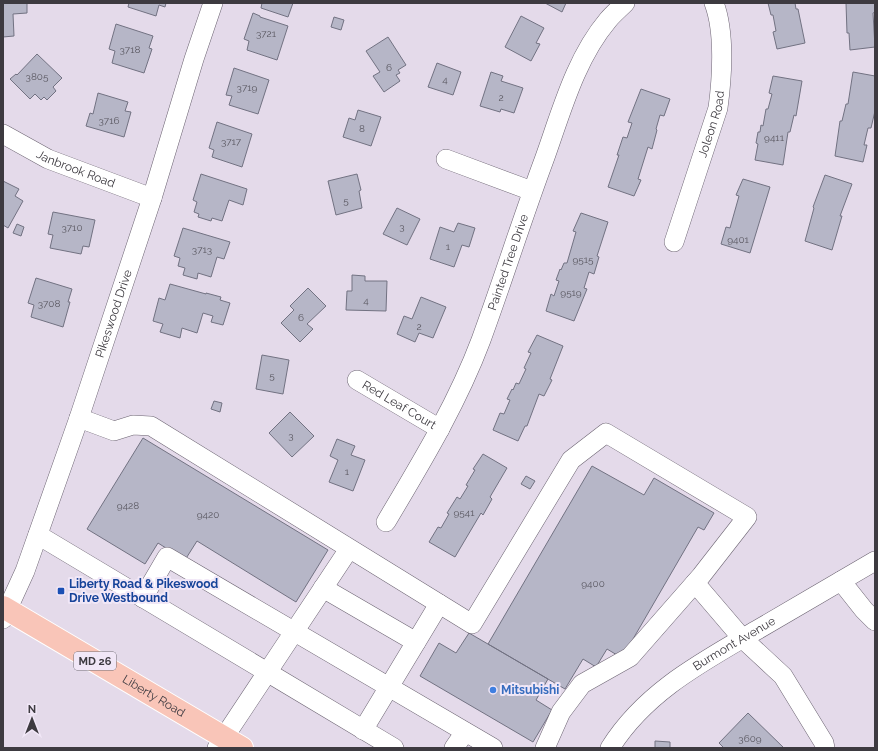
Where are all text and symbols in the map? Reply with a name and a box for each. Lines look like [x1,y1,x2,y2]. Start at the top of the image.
house number: 3721 [256,28,277,39]
house number: 3718 [120,44,140,55]
house number: 6 [386,62,392,73]
house number: 3805 [26,71,49,82]
house number: 4 [442,74,448,85]
house number: 3719 [237,82,258,93]
street label: Joleon Road [695,90,727,159]
house number: 2 [498,92,504,103]
house number: 3716 [99,115,119,126]
house number: 8 [359,123,365,134]
house number: 9411 [764,132,785,143]
house number: 3717 [221,136,242,147]
street label: Janbrook Road [34,147,117,191]
house number: 5 [343,195,349,206]
street label: Painted Tree Drive [485,212,531,312]
house number: 3 [399,221,405,232]
house number: 3710 [61,222,83,233]
house number: 9401 [727,234,750,245]
house number: 1 [446,241,451,252]
house number: 3713 [192,244,212,255]
house number: 9515 [572,254,594,265]
street label: Pikeswood Drive [93,268,135,359]
house number: 9519 [560,287,582,298]
house number: 4 [363,295,369,306]
house number: 3708 [38,298,60,309]
house number: 6 [298,312,304,323]
house number: 2 [416,321,422,332]
house number: 5 [269,370,275,381]
street label: Red Leaf Court [360,378,439,432]
house number: 3 [288,430,294,441]
house number: 1 [345,466,350,477]
house number: 9428 [117,500,139,511]
house number: 9541 [453,507,475,518]
house number: 9420 [197,509,219,520]
place label: Liberty Road & Pikeswood Drive Westbound [69,577,219,605]
house number: 9400 [581,578,605,589]
marker: Liberty Road & Pikeswood Drive Westbound [56,586,66,596]
street label: Burmont Avenue [690,614,778,673]
road number: MD 26 [74,652,116,670]
street label: Liberty Road [120,672,188,720]
place label: Mitsubishi [501,683,559,697]
marker: Mitsubishi [488,685,498,695]
north arrow [12,699,52,739]
text: N [28,703,36,716]
house number: 3609 [738,733,762,744]

